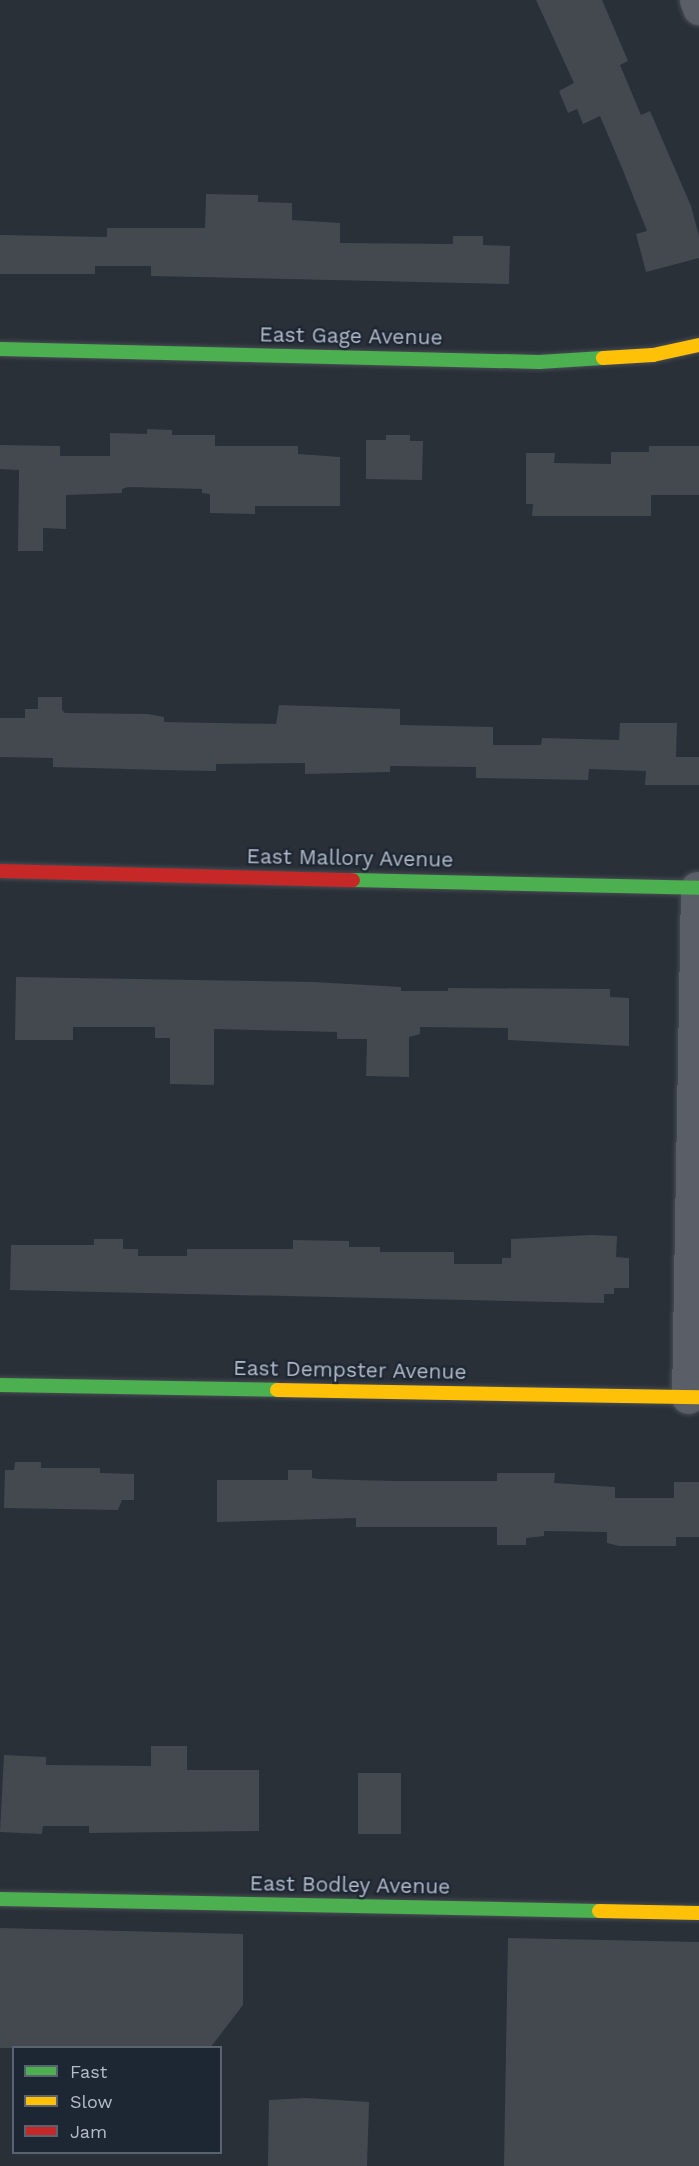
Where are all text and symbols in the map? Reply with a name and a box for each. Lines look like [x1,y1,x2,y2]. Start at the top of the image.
street label: East Gage Avenue [259,322,443,350]
street label: East Mallory Avenue [246,844,454,872]
street label: East Dempster Avenue [232,1355,468,1385]
street label: East Bodley Avenue [249,1871,451,1899]
legend [12,2046,222,2154]
text: Fast [70,2061,107,2082]
text: Slow [70,2091,113,2112]
text: Jam [70,2121,107,2142]

